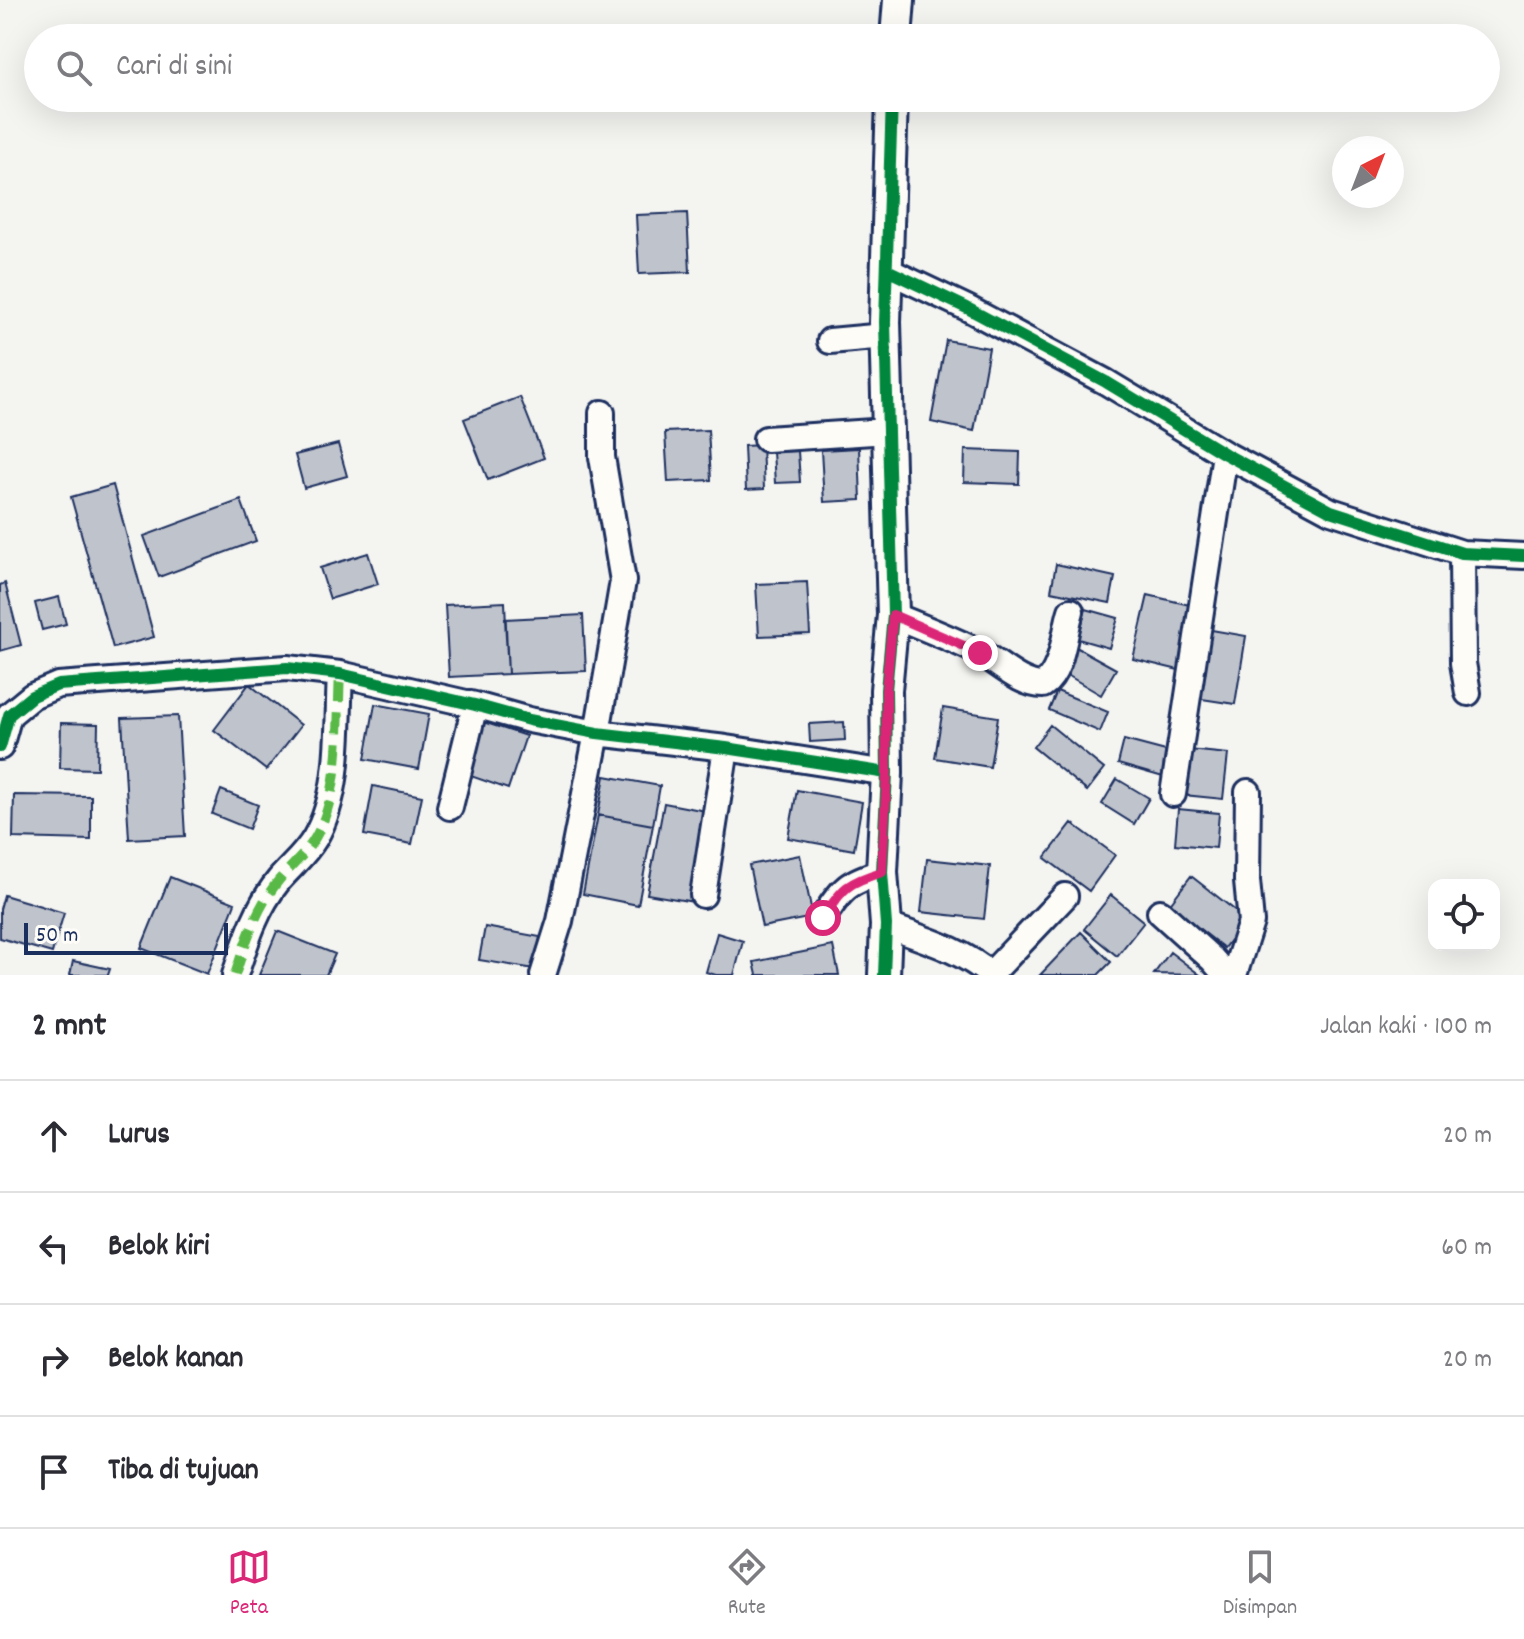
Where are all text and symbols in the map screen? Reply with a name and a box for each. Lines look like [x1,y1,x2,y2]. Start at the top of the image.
search box [24,24,1500,112]
icon: search [52,46,96,90]
text: Cari di sini [116,47,232,90]
north arrow [1332,136,1404,208]
route end [962,635,998,671]
map controls [1428,879,1500,951]
button: locate [1428,879,1500,951]
route start [805,900,841,936]
scale bar [24,919,228,955]
text: 50 m [36,921,78,952]
text: 2 mnt [32,1003,106,1052]
text: Jalan kaki · 100 m [1320,1009,1492,1046]
icon: ahead [32,1114,76,1158]
text: Lurus [108,1115,170,1158]
text: 20 m [1443,1118,1492,1155]
icon: left [32,1226,76,1270]
text: Belok kiri [108,1227,210,1270]
text: 60 m [1441,1230,1492,1267]
icon: right [32,1338,76,1382]
text: Belok kanan [108,1339,243,1382]
text: 20 m [1443,1342,1492,1379]
icon: arrive [32,1450,76,1494]
text: Tiba di tujuan [108,1451,259,1494]
tab: Peta [227,1545,271,1624]
tab: Rute [725,1545,769,1624]
tab: Disimpan [1223,1545,1297,1624]

